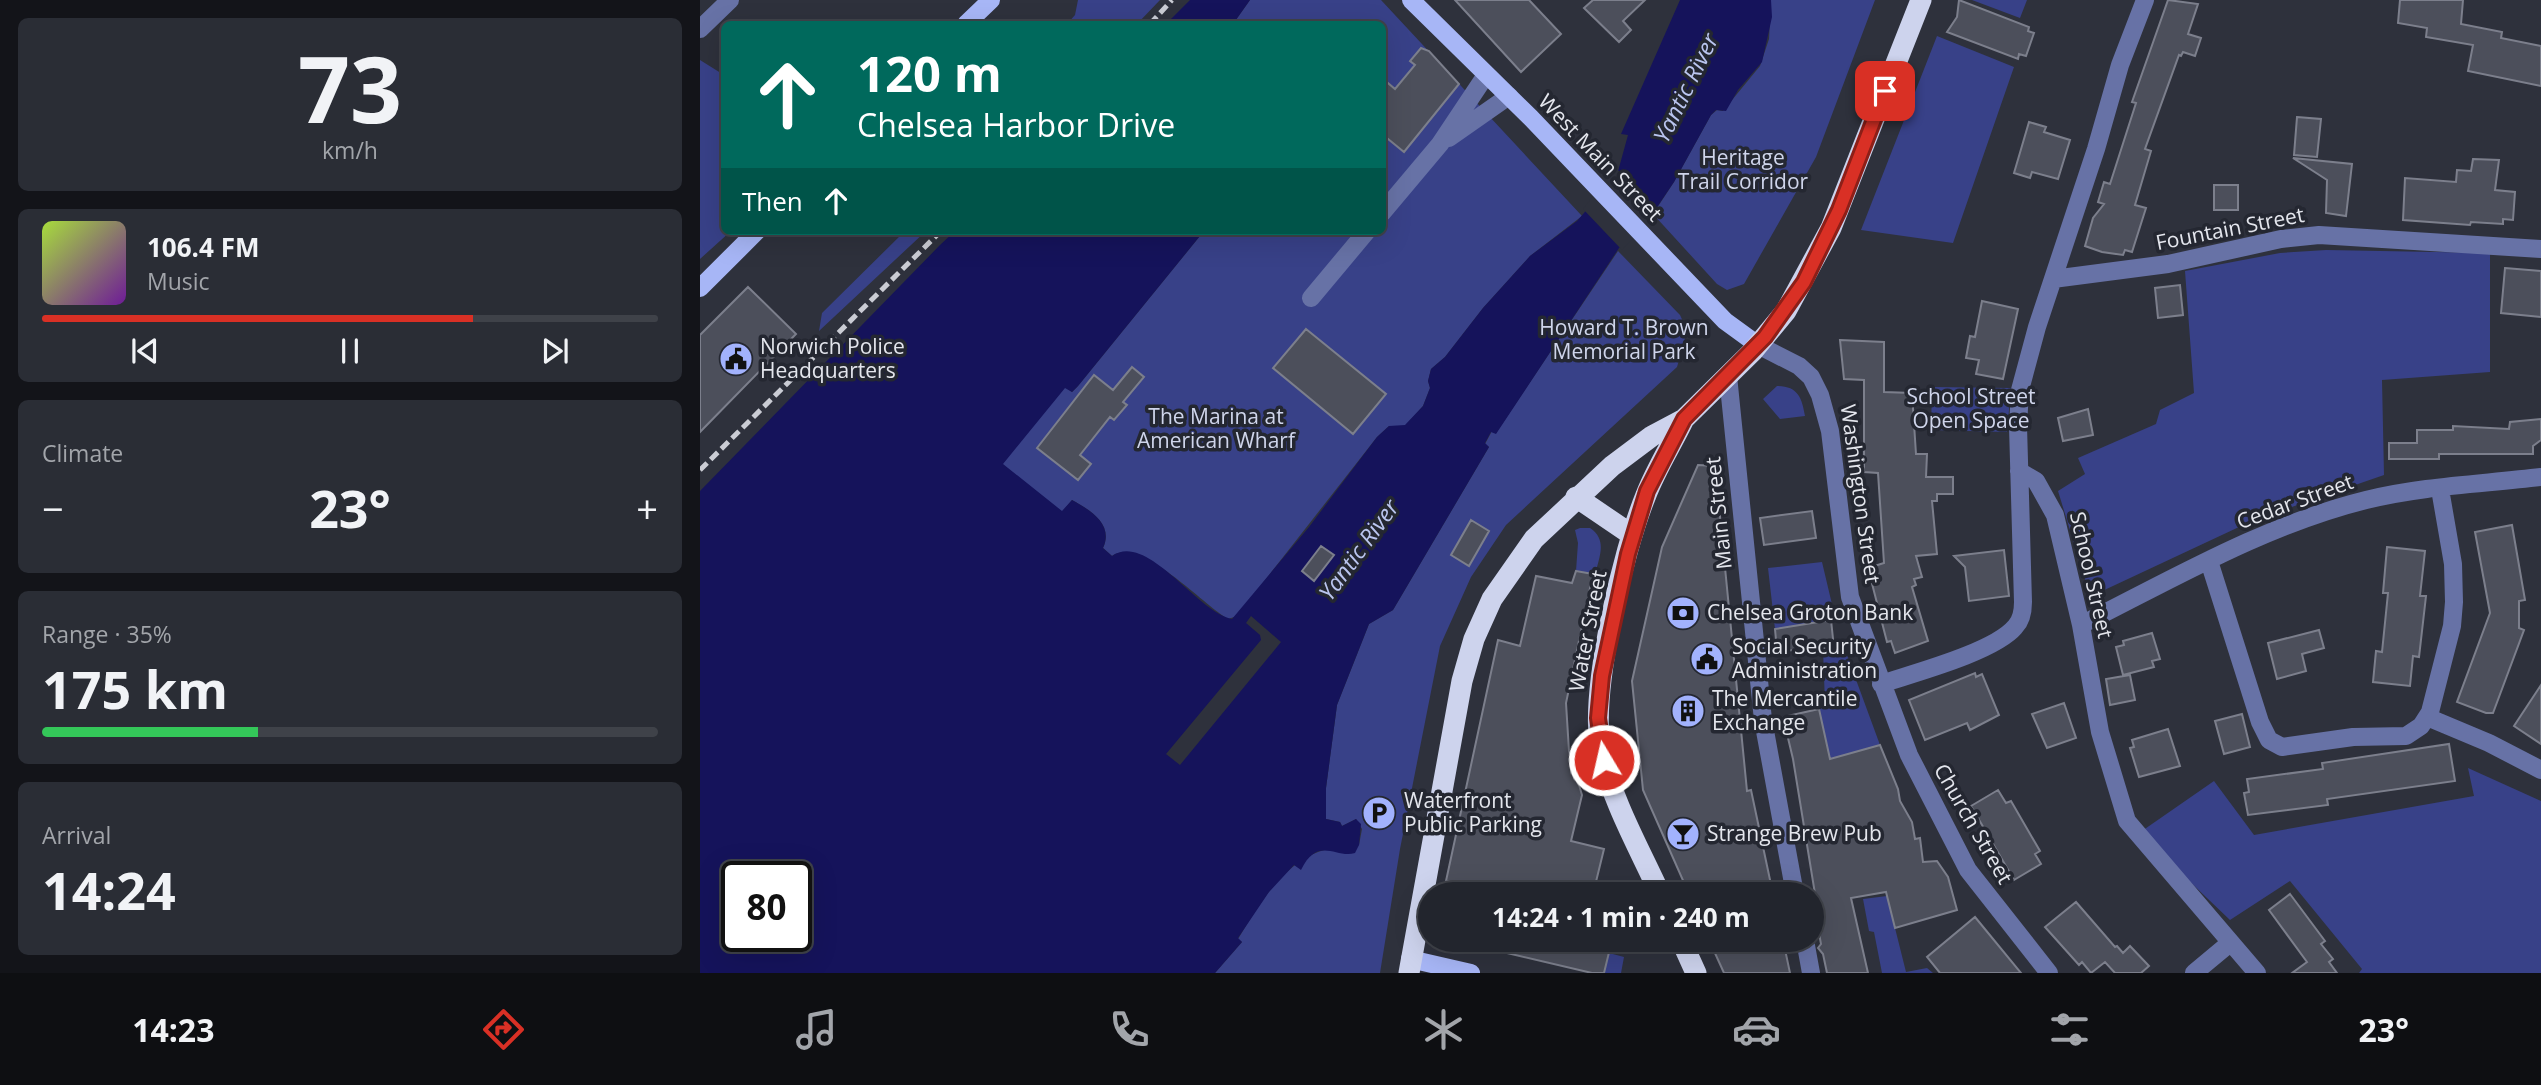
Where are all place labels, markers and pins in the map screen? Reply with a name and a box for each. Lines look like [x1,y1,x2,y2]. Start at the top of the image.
pin [1855,61,1915,121]
place label: Norwich Police Headquarters [760,332,905,384]
public building icon: Norwich Police Headquarters [717,340,755,378]
bank icon: Chelsea Groton Bank [1664,594,1702,632]
place label: Chelsea Groton Bank [1707,598,1913,626]
place label: Social Security Administration [1732,632,1877,684]
public building icon: Social Security Administration [1688,640,1726,678]
place label: The Mercantile Exchange [1712,684,1857,736]
building icon: The Mercantile Exchange [1669,692,1707,730]
place label: Waterfront Public Parking [1404,786,1542,838]
parking icon: Waterfront Public Parking [1360,794,1398,832]
bar icon: Strange Brew Pub [1664,815,1702,853]
place label: Strange Brew Pub [1707,819,1882,847]

